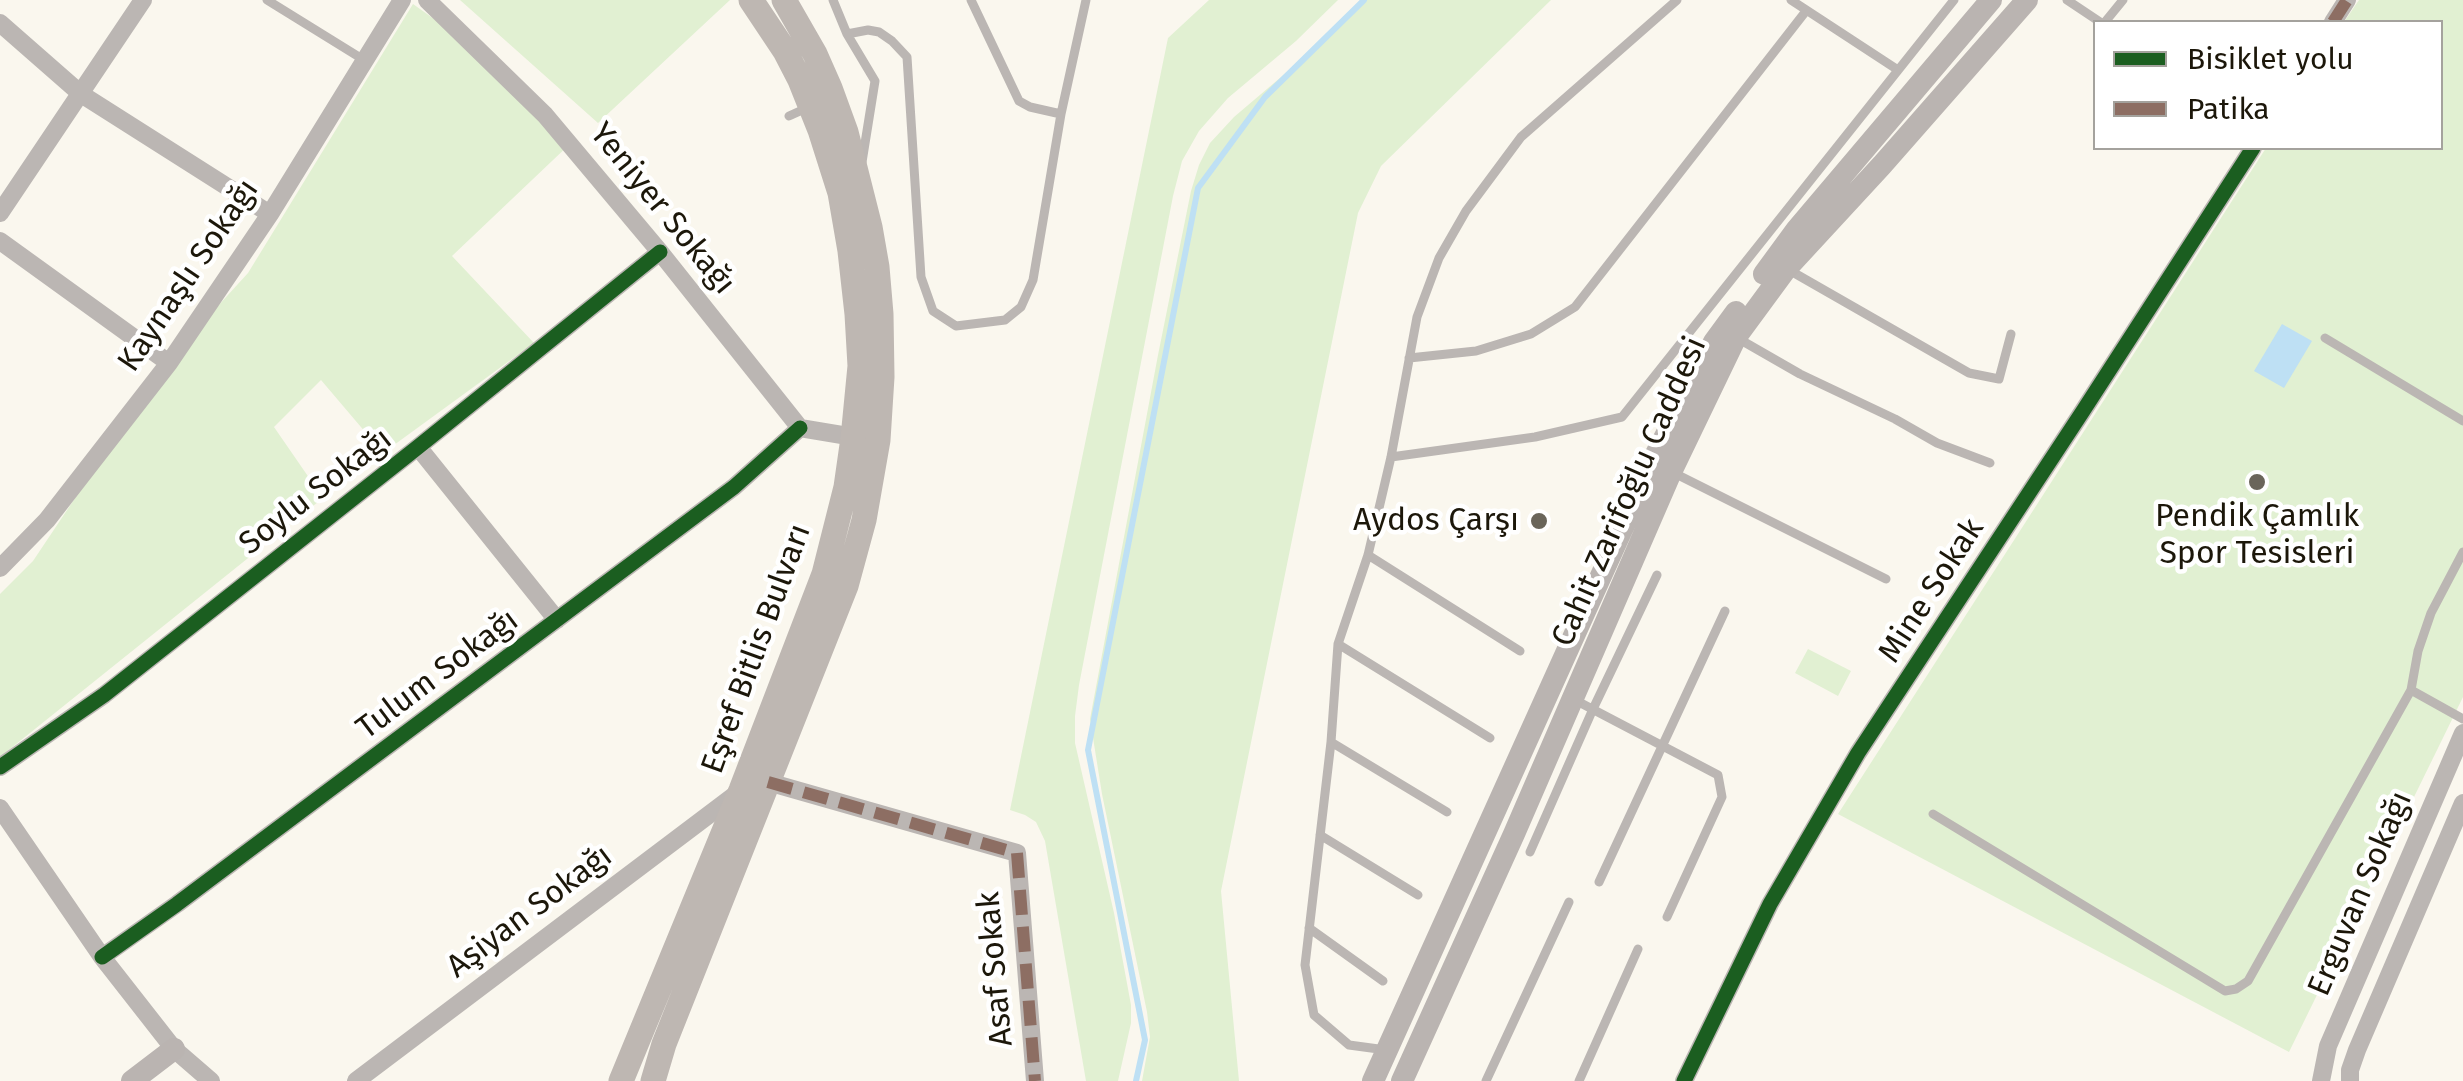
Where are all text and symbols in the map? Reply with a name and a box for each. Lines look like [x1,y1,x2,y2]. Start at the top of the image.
legend [2093,20,2443,150]
text: Bisiklet yolu [2187,41,2354,77]
text: Patika [2187,91,2270,127]
street label: Yeniyer Sokağı [581,115,743,303]
street label: Kaynaşlı Sokağı [111,173,267,379]
street label: Cahit Zarifoğlu Caddesi [1544,331,1716,653]
street label: Soylu Sokağı [232,421,400,563]
marker: Pendik Çamlık Spor Tesisleri [2246,471,2268,493]
place label: Pendik Çamlık Spor Tesisleri [2155,498,2359,573]
place label: Aydos Çarşı [1353,502,1519,540]
marker: Aydos Çarşı [1528,510,1550,532]
street label: Mine Sokak [1871,512,1993,670]
street label: Eşref Bitlis Bulvarı [694,519,820,779]
street label: Tulum Sokağı [350,602,526,748]
street label: Erguvan Sokağı [2301,786,2421,1002]
street label: Aşiyan Sokağı [440,837,620,987]
street label: Asaf Sokak [970,890,1022,1048]

